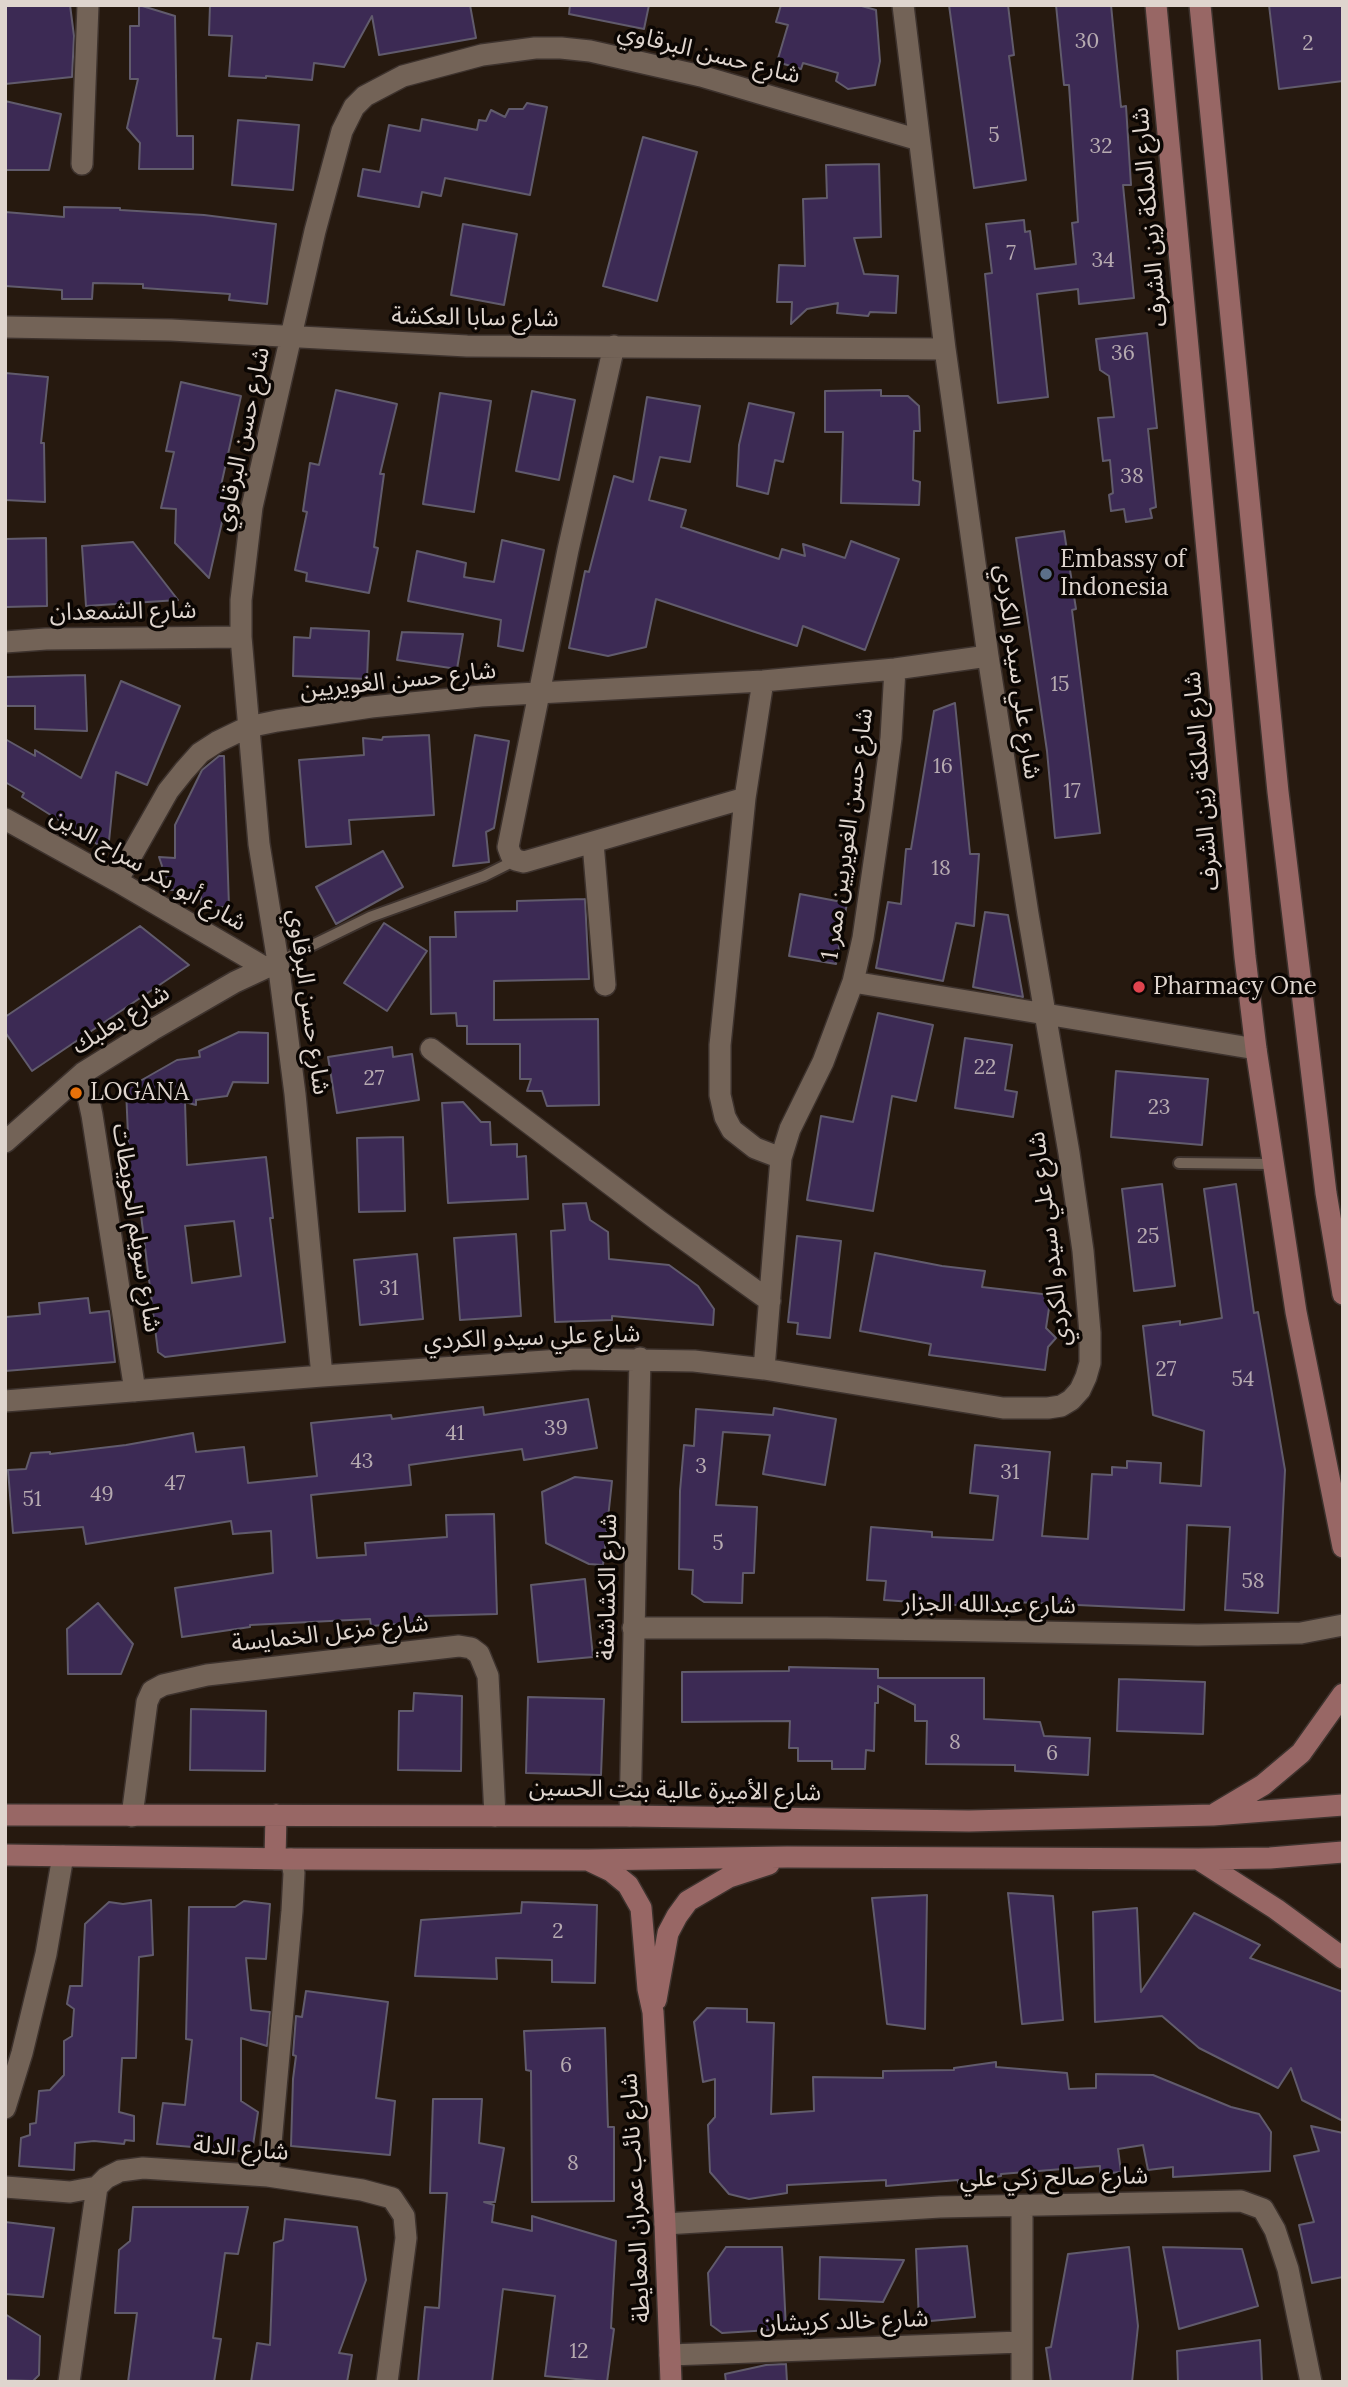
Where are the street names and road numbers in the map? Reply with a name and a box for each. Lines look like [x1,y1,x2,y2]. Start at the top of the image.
street label: شارع حسن البرقاوي [615,17,803,91]
street label: شارع الملكة زين الشرف [1126,106,1174,328]
street label: شارع سابا العكشة [391,302,559,334]
street label: شارع حسن البرقاوي [209,344,277,534]
street label: شارع علي سيدو الكردي [988,563,1046,781]
street label: شارع الشمعدان [49,596,197,628]
street label: شارع حسن الغويريين [299,656,497,706]
street label: شارع الملكة زين الشرف [1178,670,1226,892]
street label: شارع حسن الغويريين ممر 1 [816,706,880,962]
street label: شارع أبو بكر سراج الدين [45,802,251,938]
street label: شارع حسن البرقاوي [281,907,335,1097]
street label: شارع بعلبك [67,979,175,1061]
street label: شارع سويلم الحويطات [105,1122,167,1334]
street label: شارع علي سيدو الكردي [1023,1130,1077,1348]
street label: شارع علي سيدو الكردي [423,1320,641,1356]
street label: شارع الكشاشفة [592,1513,624,1661]
street label: شارع عبدالله الجزار [902,1589,1076,1621]
street label: شارع مزعل الخمايسة [230,1609,430,1659]
street label: شارع الأميرة عالية بنت الحسين [529,1774,821,1808]
street label: شارع نائب عمران المعايطة [615,2072,657,2324]
street label: شارع الدلة [192,2130,290,2168]
street label: شارع صالح زكي علي [960,2162,1148,2194]
street label: شارع خالد كريشان [759,2305,929,2339]

